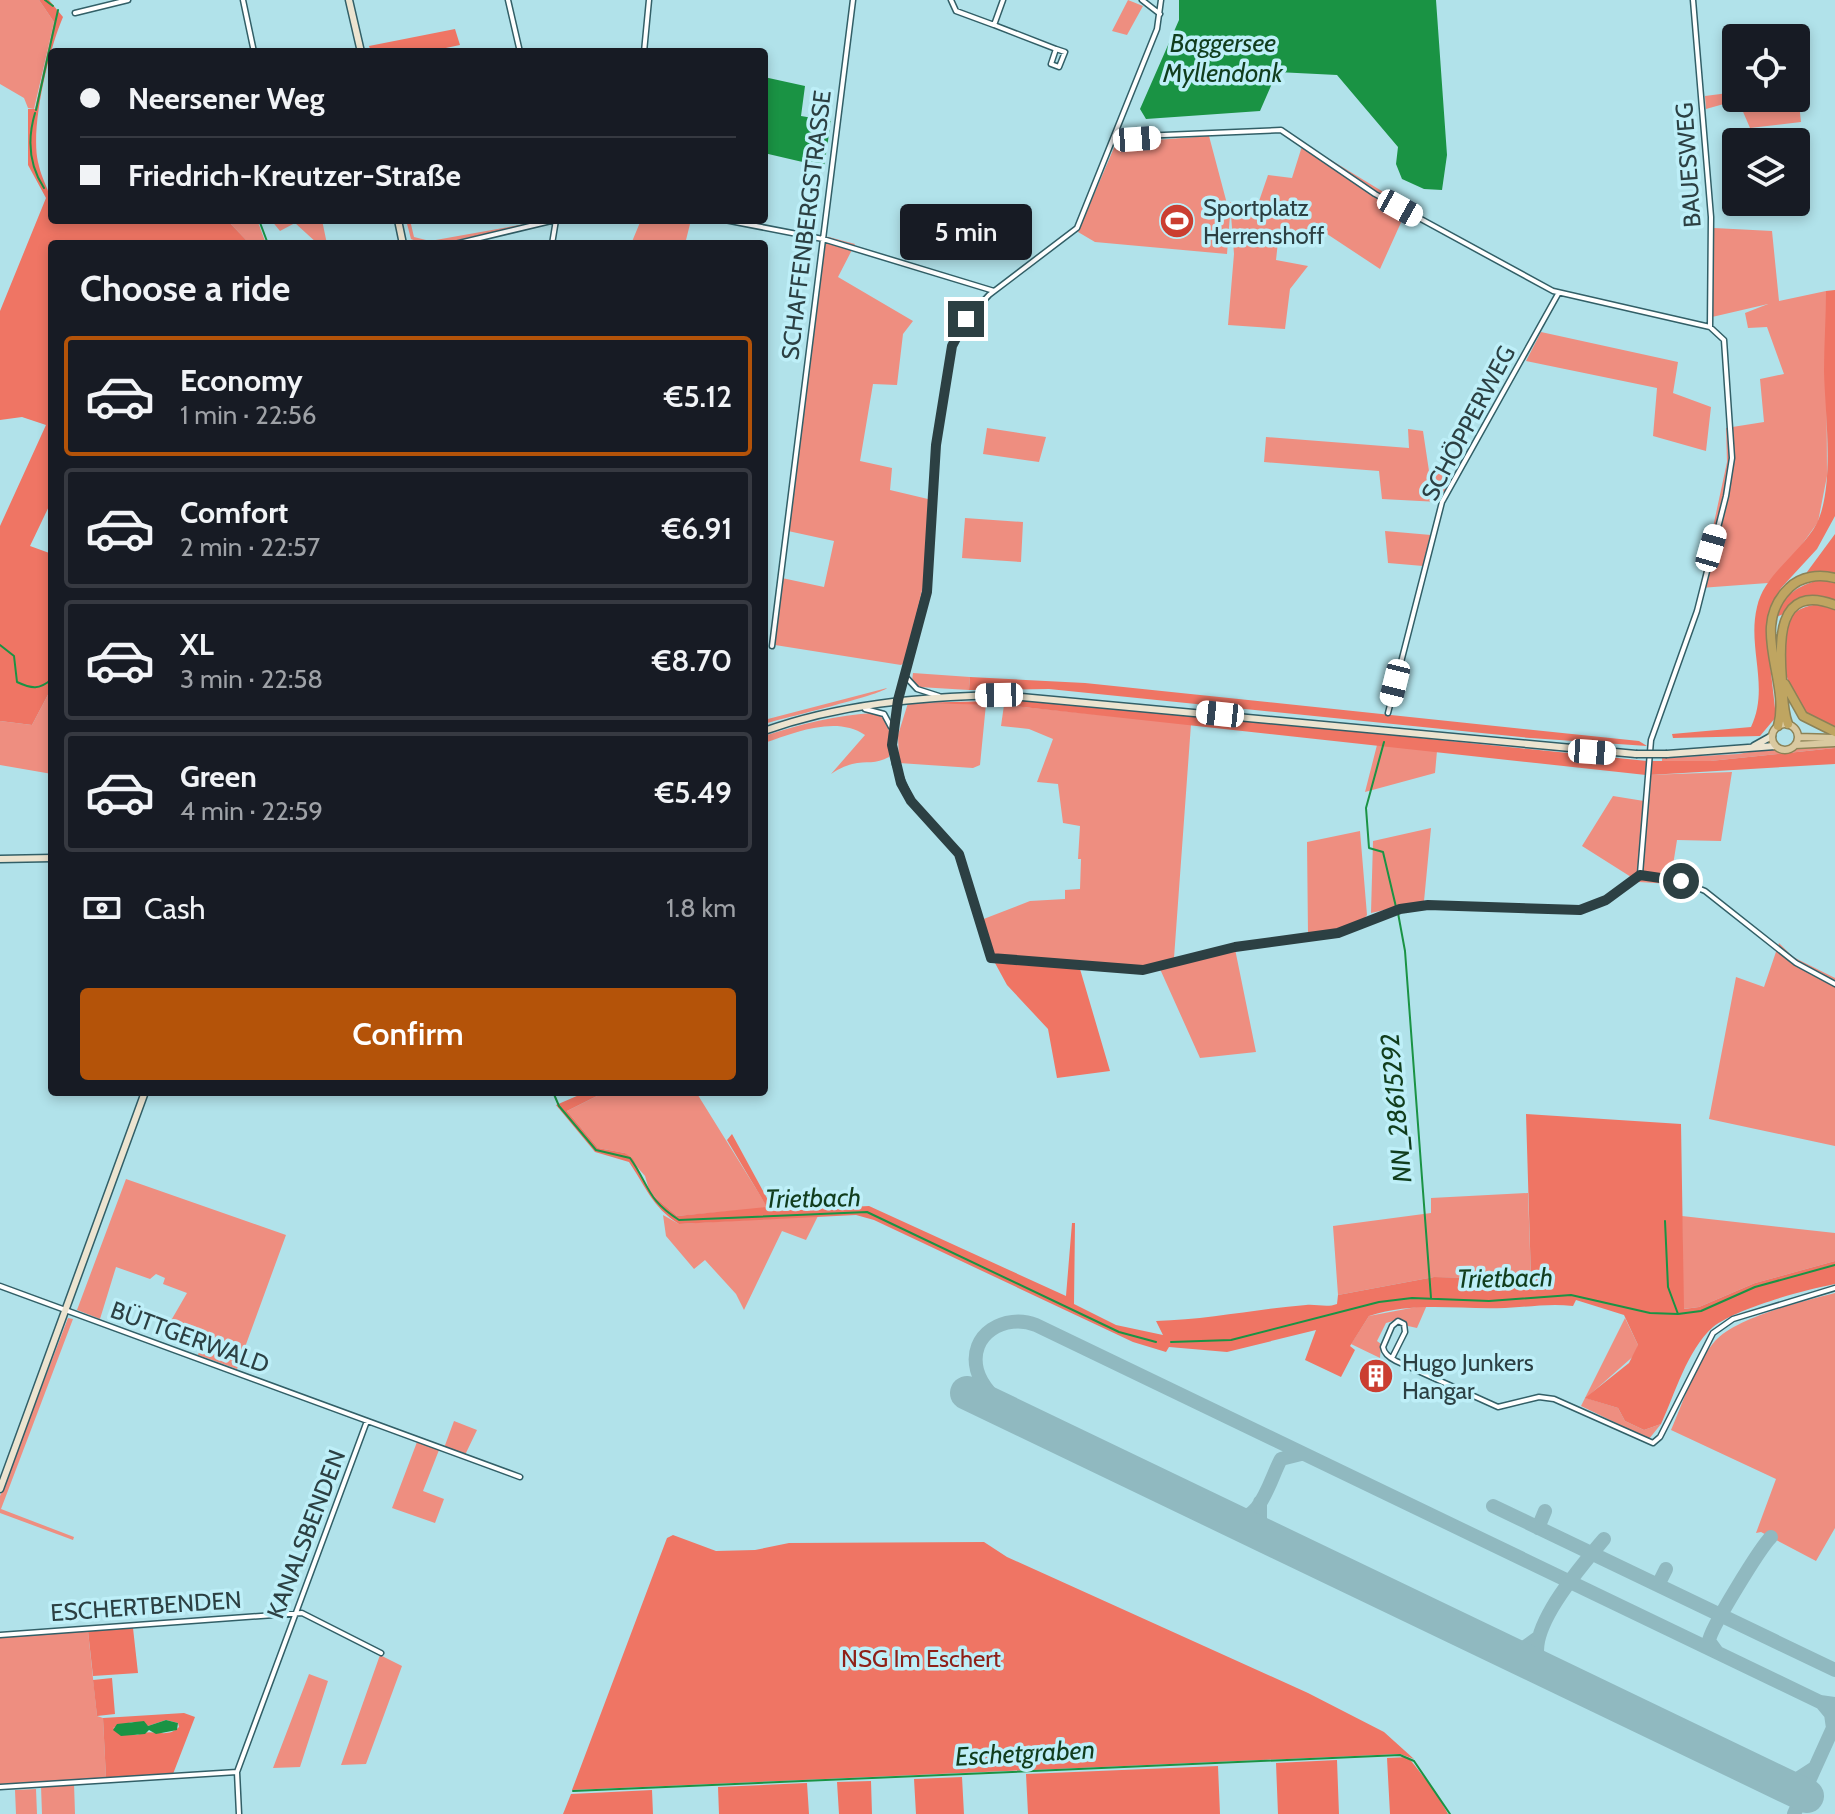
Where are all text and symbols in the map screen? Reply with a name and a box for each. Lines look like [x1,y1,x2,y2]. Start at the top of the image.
map controls [1722,24,1810,216]
button: locate [1722,24,1810,112]
water label: Baggersee Myllendonk [1162,27,1284,89]
text: Neersener Weg [128,80,325,117]
street label: SCHAFFENBERGSTRASSE [775,89,837,361]
street label: BAUESWEG [1669,102,1707,228]
car [1112,125,1162,153]
button: layers [1722,128,1810,216]
text: Friedrich-Kreutzer-Straße [128,157,461,194]
car [1373,186,1427,230]
place label: Sportplatz Herrenshoff [1203,193,1324,250]
sports icon: Sportplatz Herrenshoff [1158,202,1196,240]
callout: 5 min [900,203,1032,259]
text: 5 min [935,216,997,248]
text: Choose a ride [80,266,290,310]
route end [948,301,984,337]
street label: SCHÖPPERWEG [1415,341,1521,505]
icon: car [84,360,156,432]
text: Economy [180,362,303,399]
text: €5.12 [664,378,732,415]
text: 1 min · 22:56 [180,399,317,431]
icon: car [84,492,156,564]
text: Comfort [180,494,288,531]
text: €6.91 [662,510,732,547]
car [1693,522,1729,574]
text: 2 min · 22:57 [180,531,320,563]
icon: car [84,624,156,696]
text: XL [180,626,214,663]
text: €8.70 [652,642,732,679]
car [1378,657,1412,709]
text: 3 min · 22:58 [180,663,323,695]
car [975,683,1023,707]
car [1195,700,1245,728]
car [1567,738,1617,766]
icon: car [84,756,156,828]
text: Green [180,758,257,795]
text: €5.49 [655,774,732,811]
text: 4 min · 22:59 [180,795,323,827]
route start [1663,863,1699,899]
icon: cash [80,886,124,930]
text: Cash [144,890,206,927]
text: 1.8 km [666,892,736,924]
button: Confirm [80,988,736,1080]
water label: NN_28615292 [1374,1032,1418,1184]
water label: Trietbach [765,1181,861,1215]
water label: Trietbach [1457,1261,1553,1295]
street label: BÜTTGERWALD [107,1295,273,1379]
place label: Hugo Junkers Hangar [1402,1348,1534,1405]
building icon: Hugo Junkers Hangar [1357,1357,1395,1395]
street label: KANALSBENDEN [261,1446,351,1622]
street label: ESCHERTBENDEN [49,1585,243,1627]
park label: NSG Im Eschert [841,1644,1001,1673]
water label: Eschetgraben [954,1733,1096,1773]

